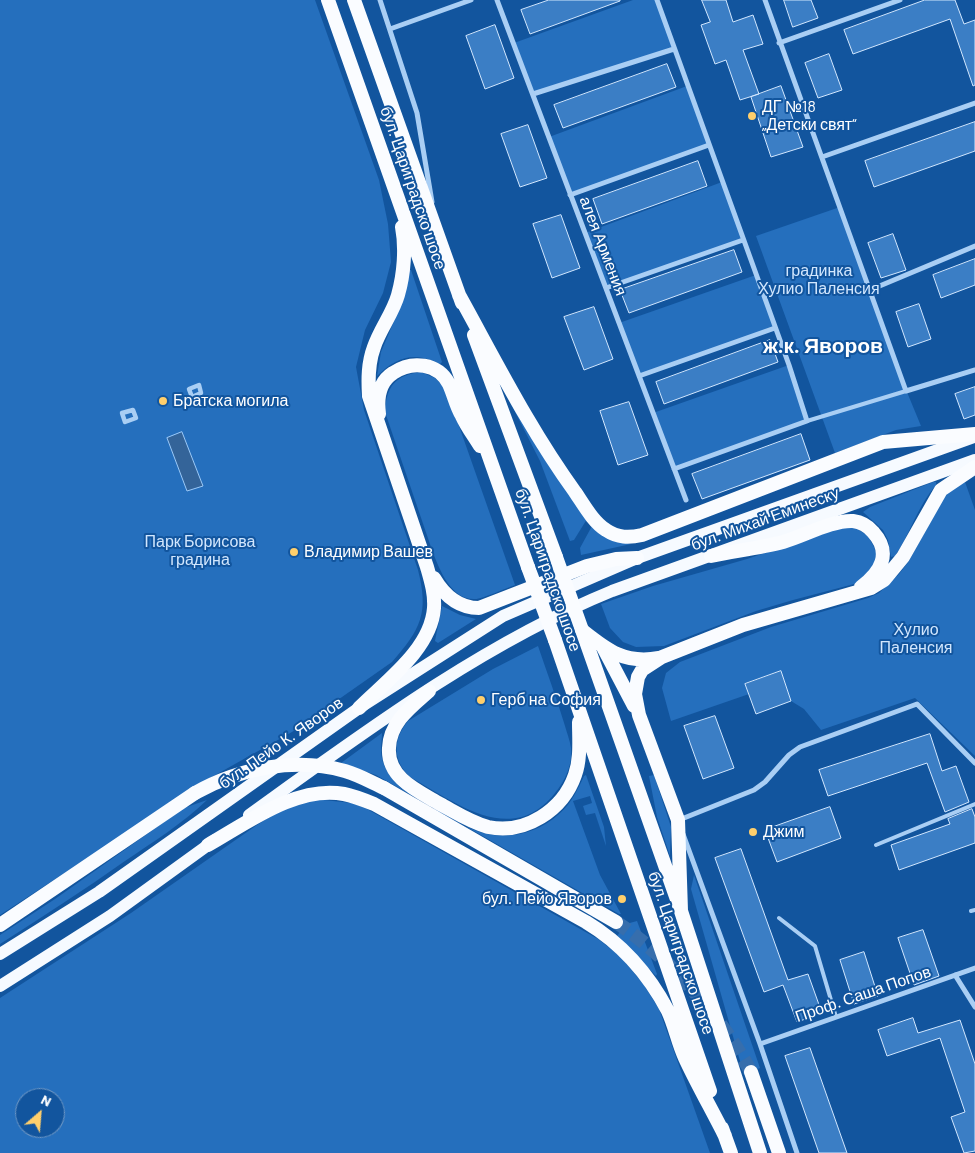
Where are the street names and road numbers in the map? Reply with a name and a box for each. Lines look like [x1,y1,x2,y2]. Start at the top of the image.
street label: бул. Цариградско шосе [376,104,450,272]
street label: алея Армения [575,194,631,298]
street label: бул. Михай Еминеску [688,483,842,555]
street label: бул. Цариградско шосе [511,486,585,654]
street label: бул. Пейо К. Яворов [215,693,347,793]
street label: бул. Цариградско шосе [644,869,718,1037]
street label: Проф. Саша Попов [793,962,933,1026]

